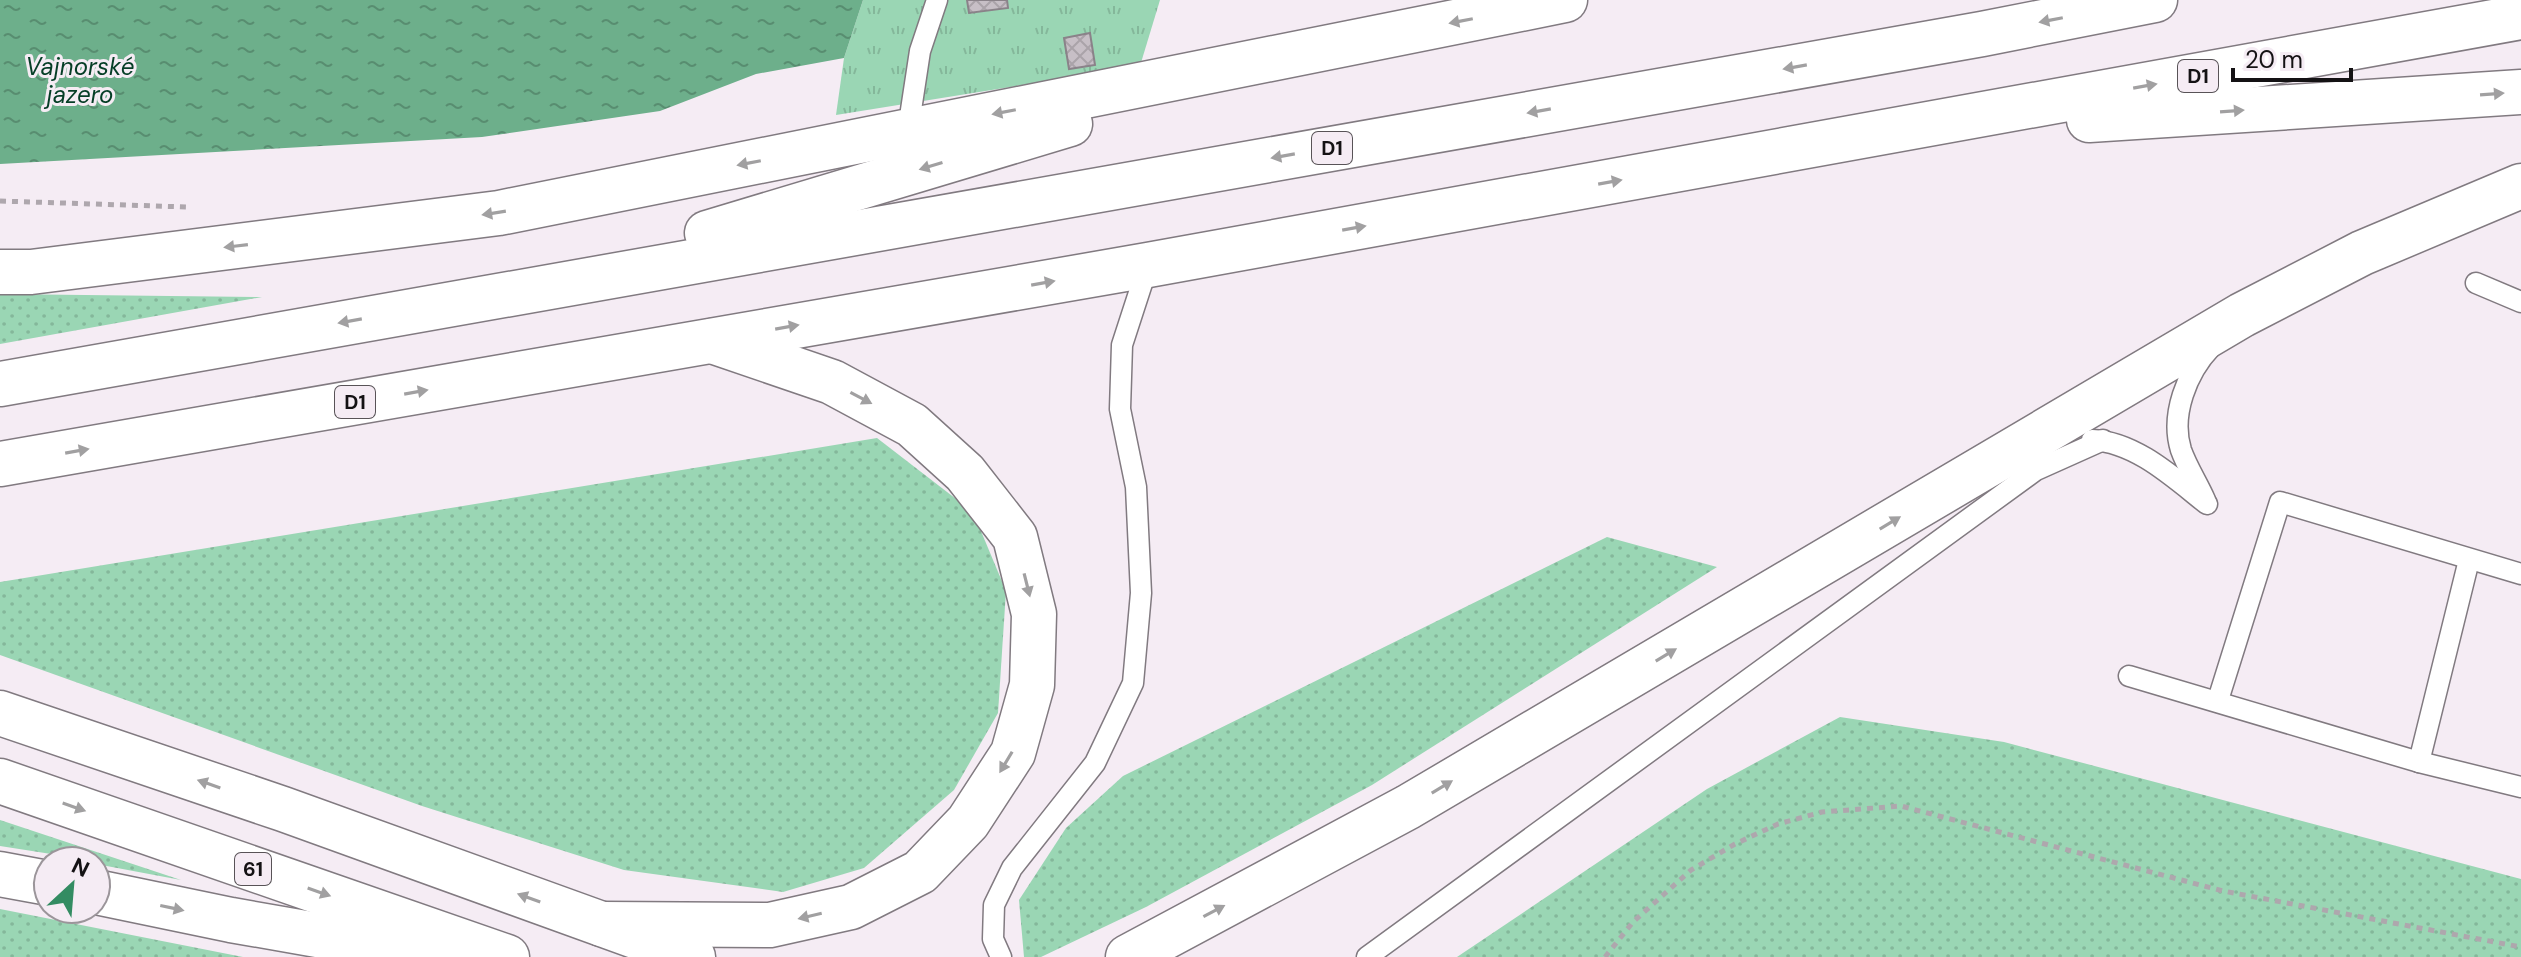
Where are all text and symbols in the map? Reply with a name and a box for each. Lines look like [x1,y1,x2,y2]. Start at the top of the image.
one-way arrow [1448,15,1473,28]
one-way arrow [2038,15,2063,27]
scale bar [2233,32,2351,82]
text: 20 m [2245,44,2303,75]
water label: Vajnorské jazero [26,51,134,110]
road number: D1 [2178,60,2218,92]
one-way arrow [1782,61,1807,73]
one-way arrow [2132,79,2157,91]
one-way arrow [2480,87,2505,100]
one-way arrow [2220,104,2245,117]
one-way arrow [992,106,1017,119]
one-way arrow [1526,106,1551,118]
road number: D1 [1312,132,1352,164]
one-way arrow [1270,151,1295,163]
one-way arrow [737,157,762,170]
one-way arrow [919,160,943,173]
one-way arrow [1598,175,1623,187]
one-way arrow [482,207,507,220]
one-way arrow [1342,221,1367,233]
one-way arrow [224,240,249,253]
one-way arrow [1031,276,1056,289]
one-way arrow [337,315,362,327]
one-way arrow [775,321,800,333]
one-way arrow [404,385,429,397]
road number: D1 [335,386,375,418]
one-way arrow [850,391,873,404]
one-way arrow [65,444,90,456]
one-way arrow [1879,516,1901,530]
one-way arrow [1021,573,1034,598]
one-way arrow [1655,648,1677,662]
one-way arrow [999,751,1013,773]
one-way arrow [197,778,221,790]
one-way arrow [1431,780,1453,794]
one-way arrow [62,801,86,813]
north arrow [32,845,112,925]
text: N [67,851,94,884]
road number: 61 [235,853,271,885]
one-way arrow [308,886,332,899]
one-way arrow [517,891,541,904]
one-way arrow [160,902,185,915]
one-way arrow [1202,905,1225,918]
one-way arrow [797,910,822,923]

